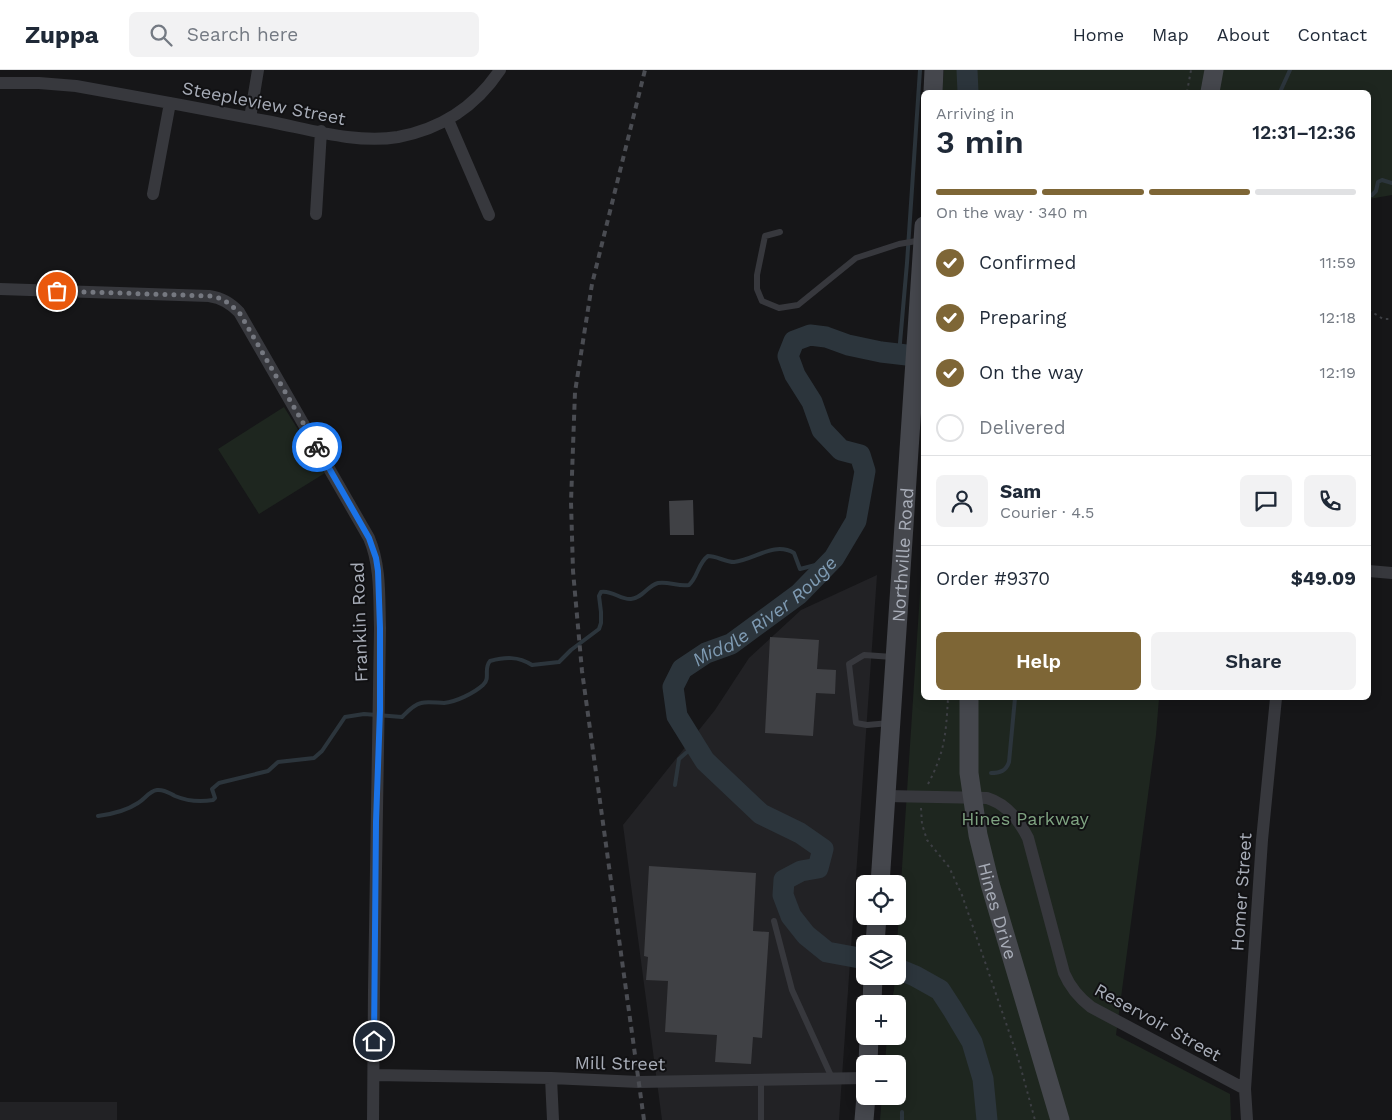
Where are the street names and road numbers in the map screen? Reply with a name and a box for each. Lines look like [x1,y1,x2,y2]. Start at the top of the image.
street label: Steepleview Street [180,77,348,129]
street label: Northville Road [887,487,917,623]
street label: Franklin Road [346,561,372,683]
street label: Homer Street [1226,832,1256,952]
street label: Hines Drive [975,860,1022,962]
street label: Reservoir Street [1091,979,1225,1066]
street label: Mill Street [574,1052,666,1074]

